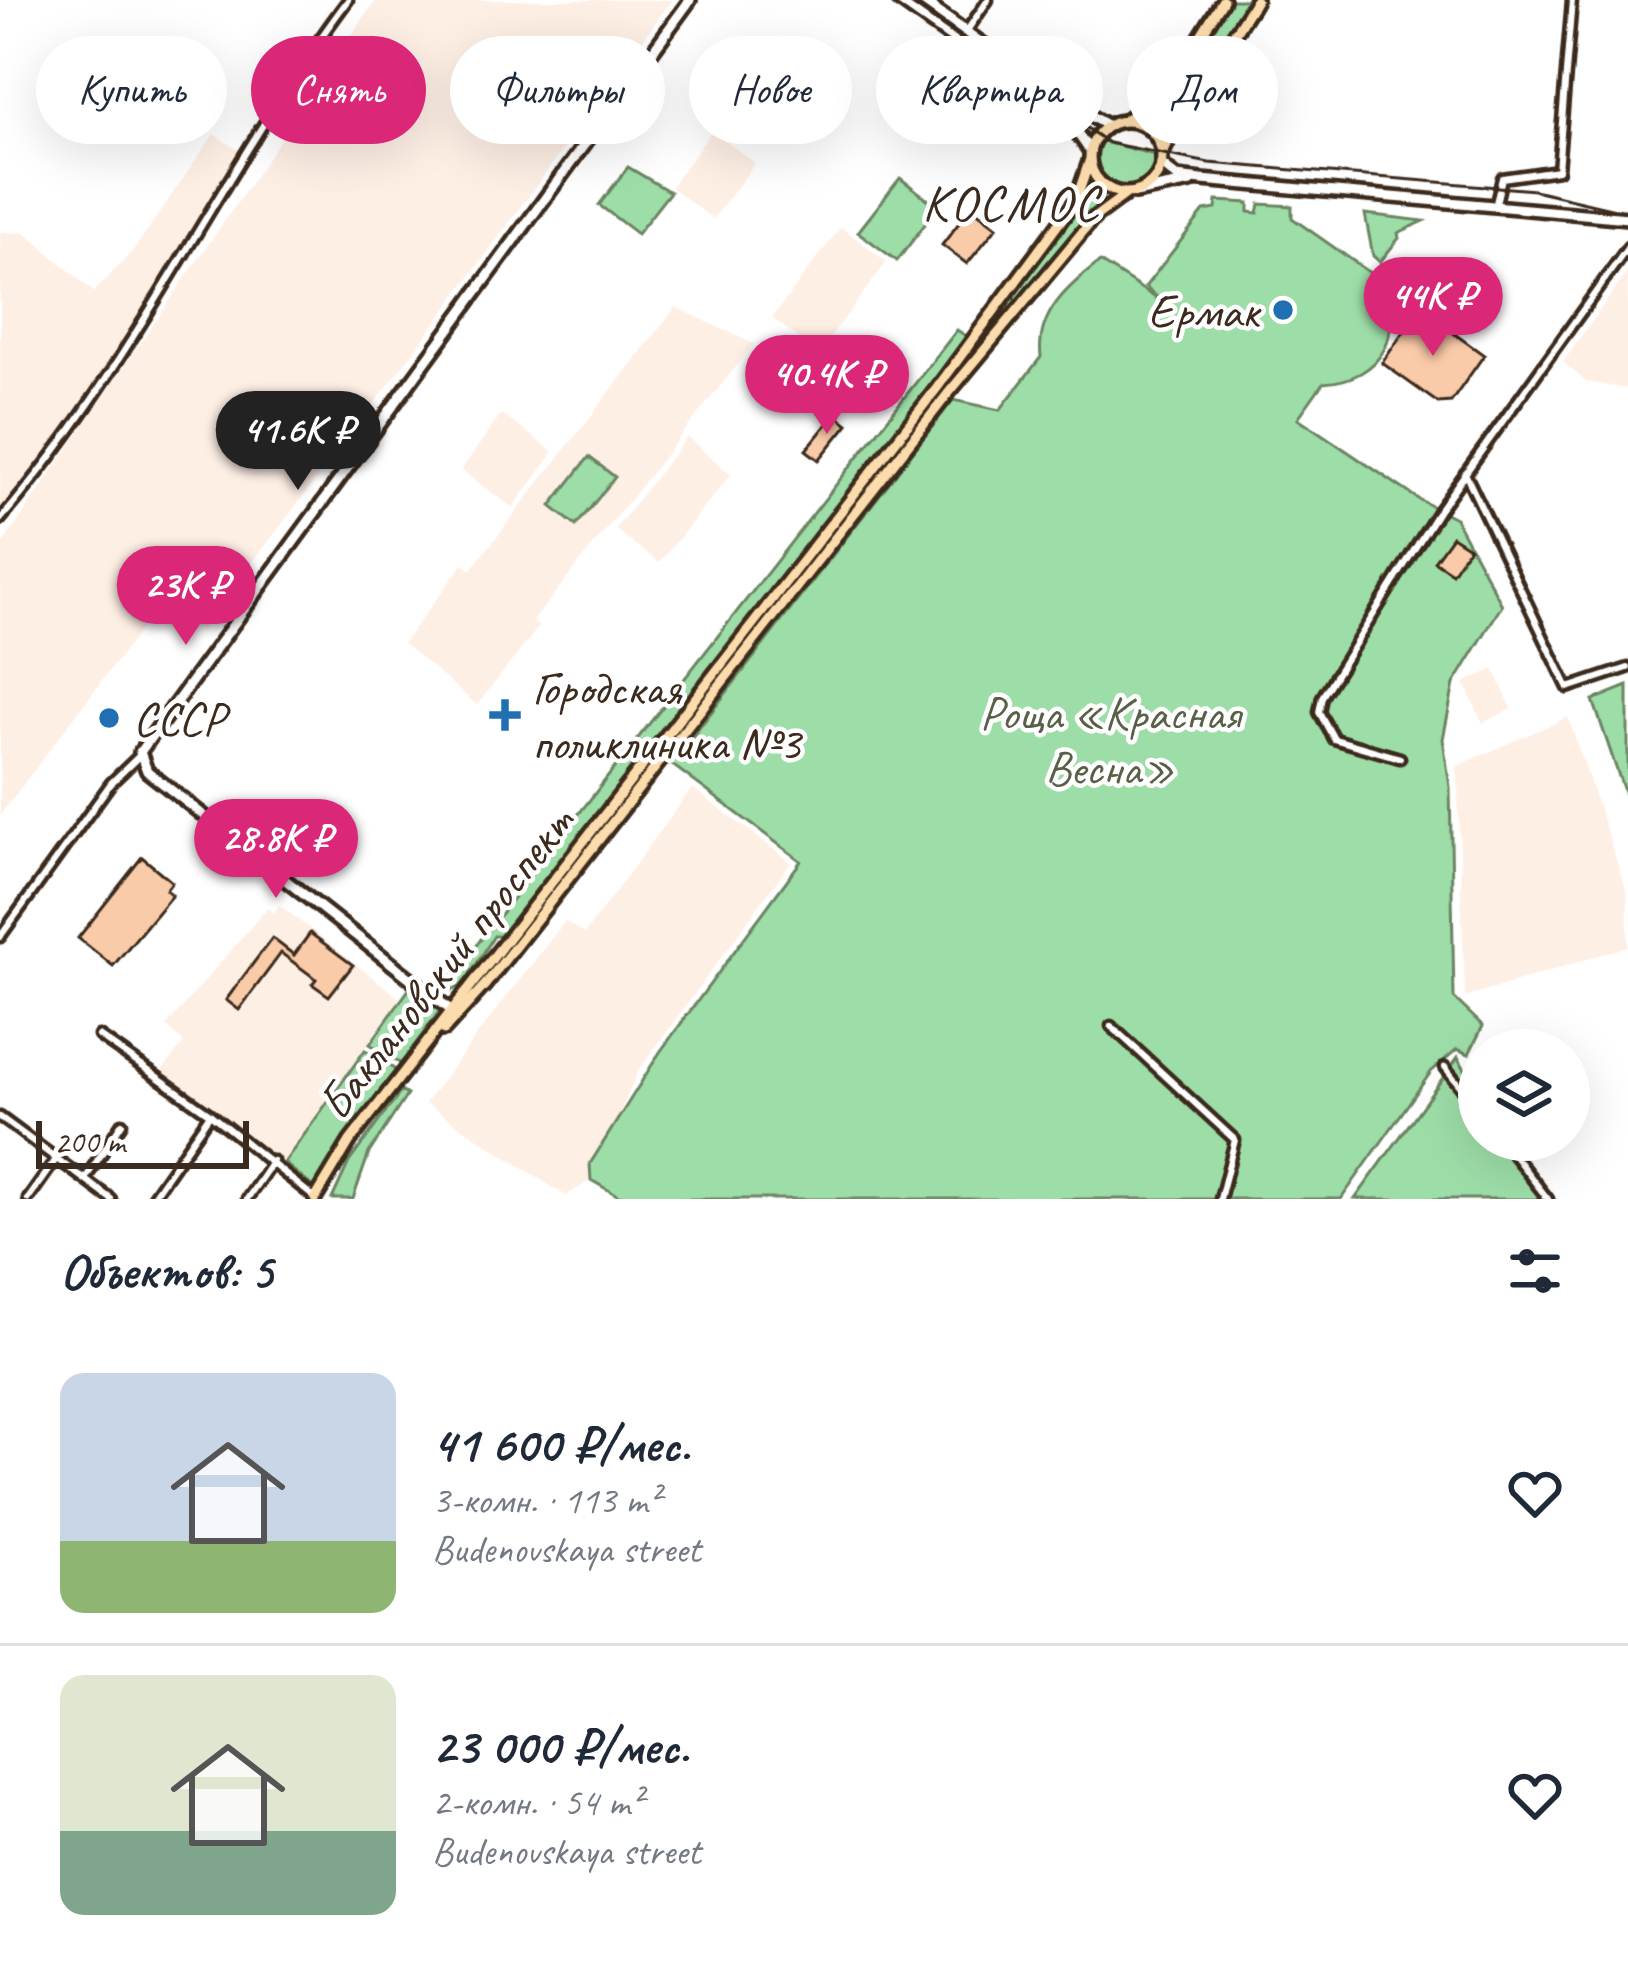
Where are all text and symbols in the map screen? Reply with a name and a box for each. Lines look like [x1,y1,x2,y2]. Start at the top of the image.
chip: Купить [36,36,227,144]
chip: Снять [251,36,426,144]
chip: Фильтры [450,36,665,144]
chip: Новое [689,36,852,144]
chip: Квартира [876,36,1103,144]
chip: Дом [1127,36,1278,144]
district label: КОСМОС [922,171,1103,235]
pin: 44K ₽ [1349,257,1517,359]
text: 44K ₽ [1391,271,1475,320]
place label: Ермак [1148,281,1262,341]
marker: Ермак [1270,297,1296,323]
pin: 40.4K ₽ [716,335,938,437]
text: 40.4K ₽ [772,349,882,398]
pin: 41.6K ₽ [187,391,409,493]
text: 41.6K ₽ [243,405,353,454]
pin: 23K ₽ [102,546,270,648]
text: 23K ₽ [144,560,228,609]
place label: Городская поликлиника №3 [532,658,804,773]
park label: Роща «Красная Весна» [980,683,1244,798]
place label: СССР [133,689,231,749]
marker: Городская поликлиника №3 [489,699,521,731]
marker: СССР [96,705,122,731]
street label: Баклановский проспект [305,793,588,1132]
pin: 28.8K ₽ [165,799,387,901]
text: 28.8K ₽ [221,813,331,862]
map controls [1458,1029,1590,1161]
button: layers [1458,1029,1590,1161]
scale bar [36,1115,249,1168]
text: 200 m [54,1121,125,1163]
icon: filters [1502,1238,1568,1304]
text: Объектов: 5 [60,1239,272,1303]
text: 41 600 ₽/мес. [432,1412,690,1476]
icon: home [156,1421,300,1565]
icon: heart [1502,1460,1568,1526]
text: 3-комн. · 113 m² [432,1476,660,1525]
text: Budenovskaya street [432,1525,700,1574]
text: 23 000 ₽/мес. [432,1714,689,1778]
icon: home [156,1723,300,1867]
icon: heart [1502,1762,1568,1828]
text: 2-комн. · 54 m² [432,1778,642,1827]
text: Budenovskaya street [432,1827,700,1876]

